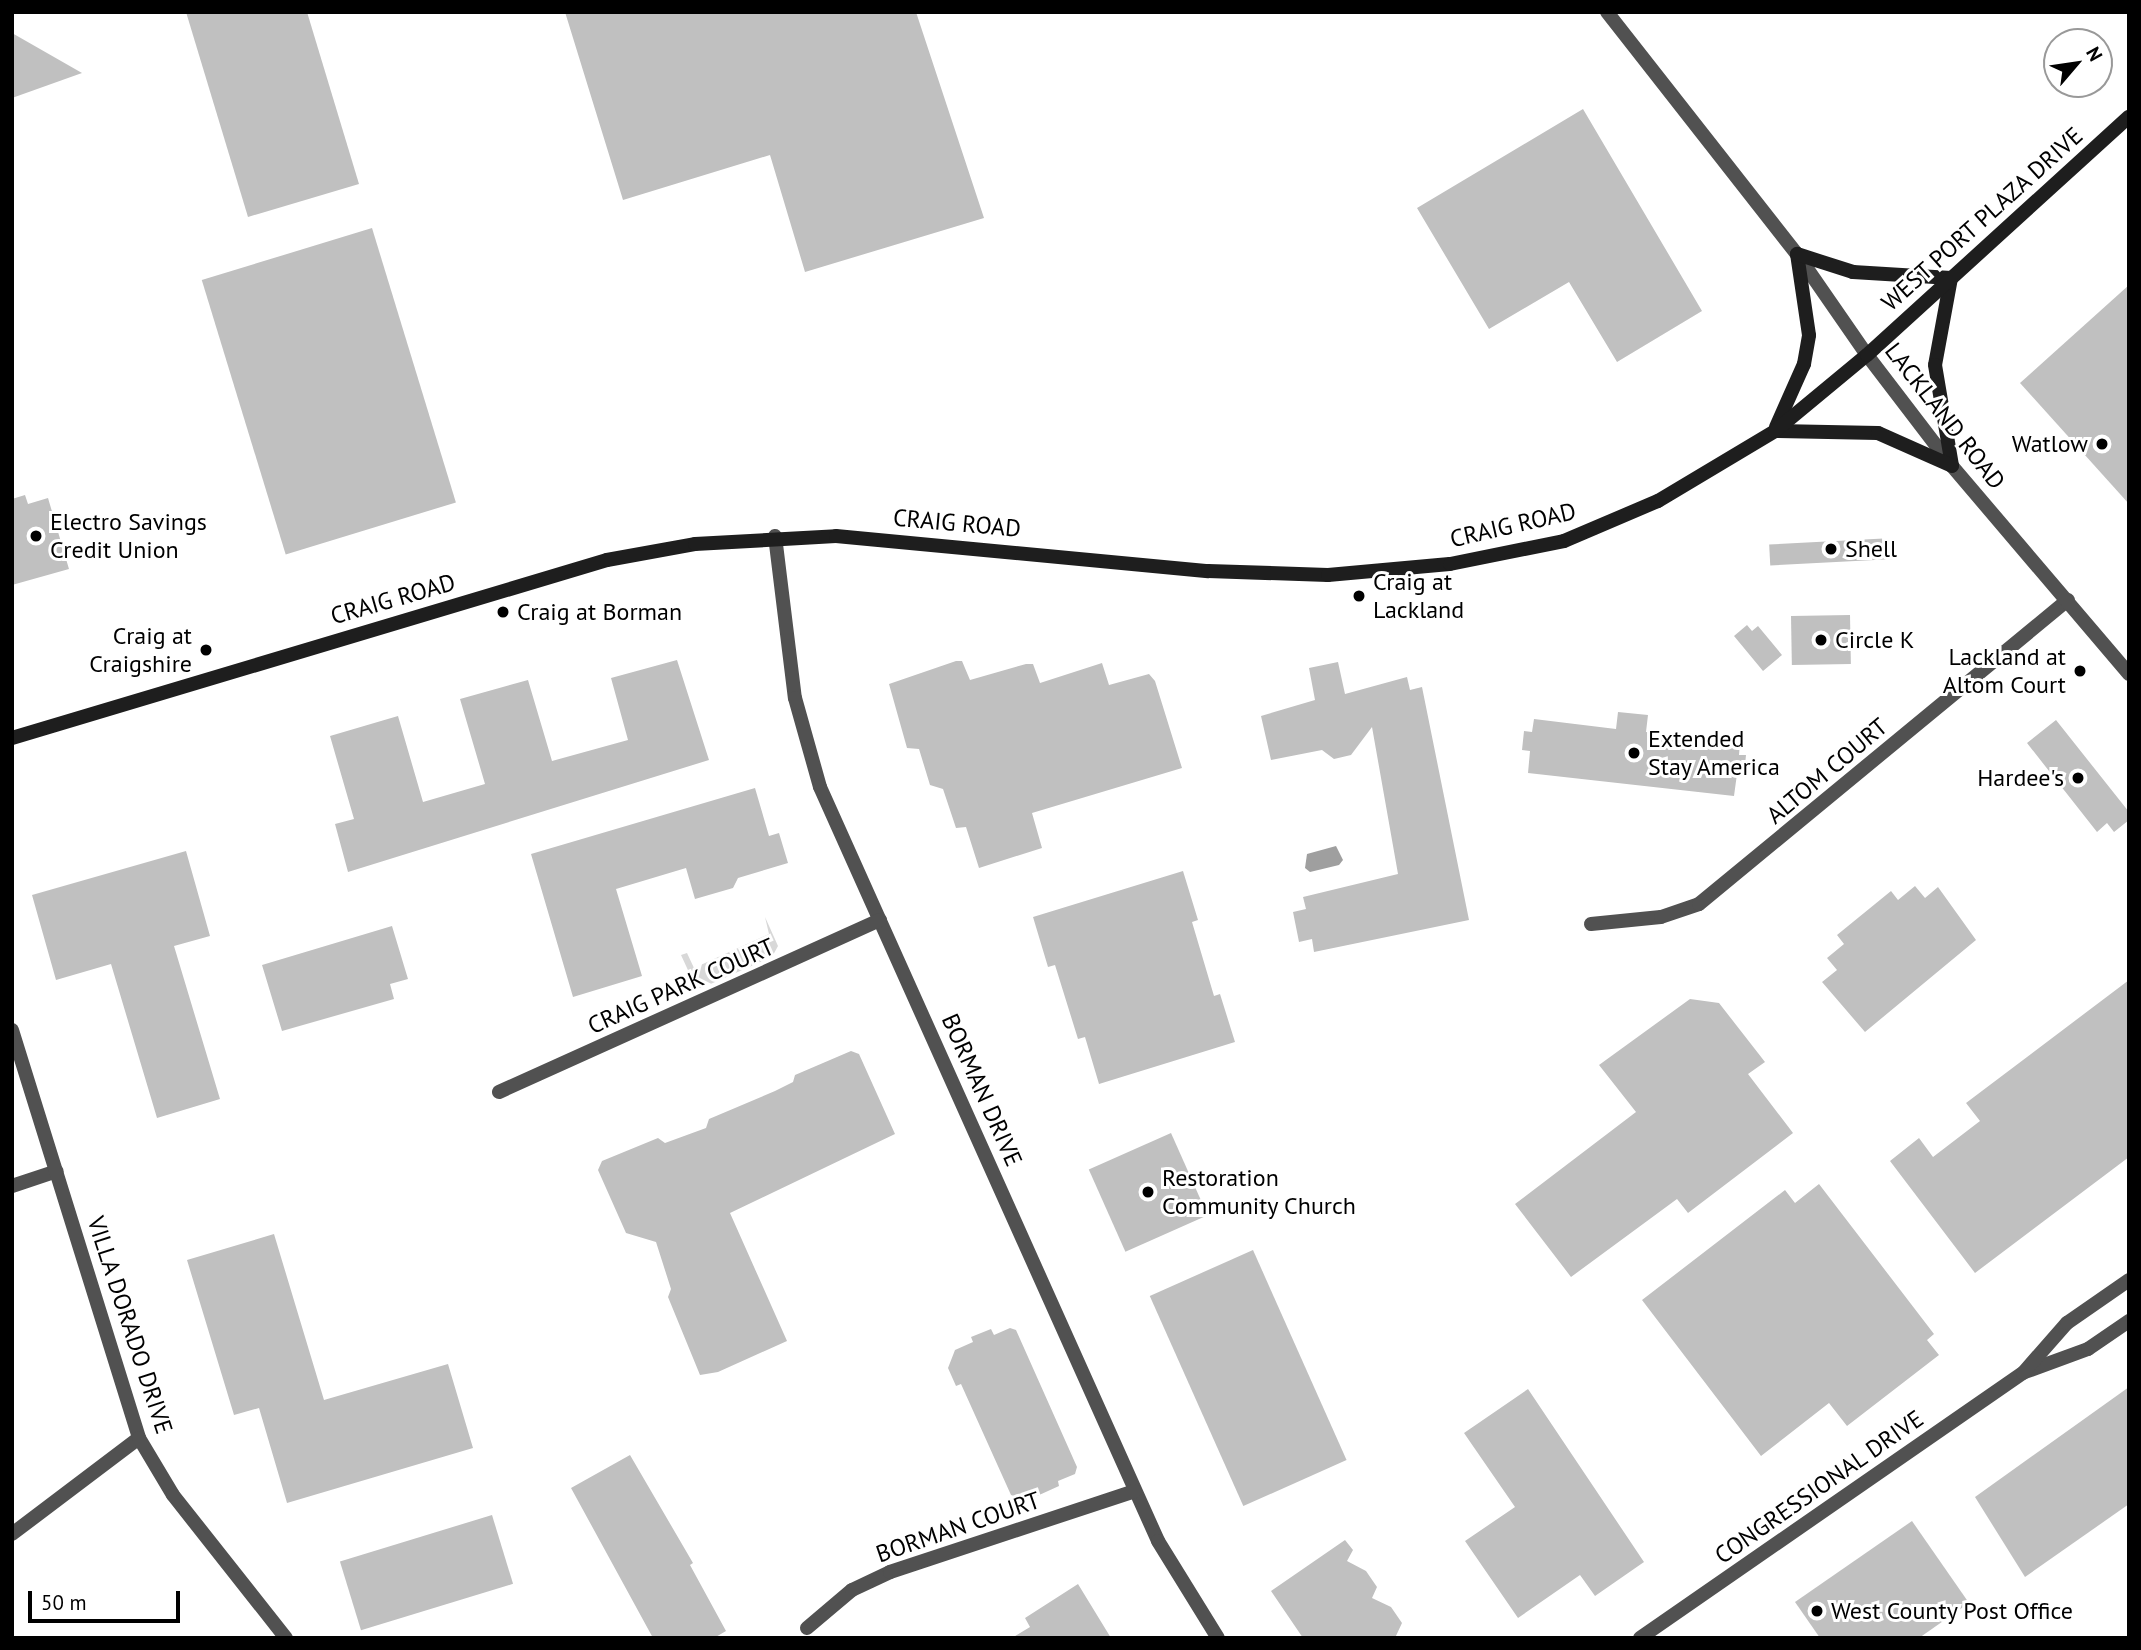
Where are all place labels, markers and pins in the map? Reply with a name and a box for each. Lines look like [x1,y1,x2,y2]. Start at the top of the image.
place label: Watlow [2012,430,2088,458]
marker: Watlow [2094,436,2110,452]
place label: Electro Savings Credit Union [50,508,207,564]
marker: Electro Savings Credit Union [28,528,44,544]
place label: Shell [1845,535,1897,563]
marker: Shell [1823,541,1839,557]
place label: Craig at Lackland [1373,568,1464,624]
marker: Craig at Lackland [1351,588,1367,604]
place label: Craig at Borman [517,598,682,626]
marker: Craig at Borman [495,604,511,620]
place label: Craig at Craigshire [89,622,192,678]
place label: Circle K [1835,626,1914,654]
marker: Circle K [1813,632,1829,648]
marker: Craig at Craigshire [198,642,214,658]
place label: Lackland at Altom Court [1943,643,2066,699]
marker: Lackland at Altom Court [2072,663,2088,679]
place label: Extended Stay America [1648,725,1781,781]
marker: Extended Stay America [1626,745,1642,761]
place label: Hardee's [1977,764,2064,792]
marker: Hardee's [2070,770,2086,786]
place label: Restoration Community Church [1162,1164,1357,1220]
marker: Restoration Community Church [1140,1184,1156,1200]
place label: West County Post Office [1831,1597,2074,1625]
marker: West County Post Office [1809,1603,1825,1619]

